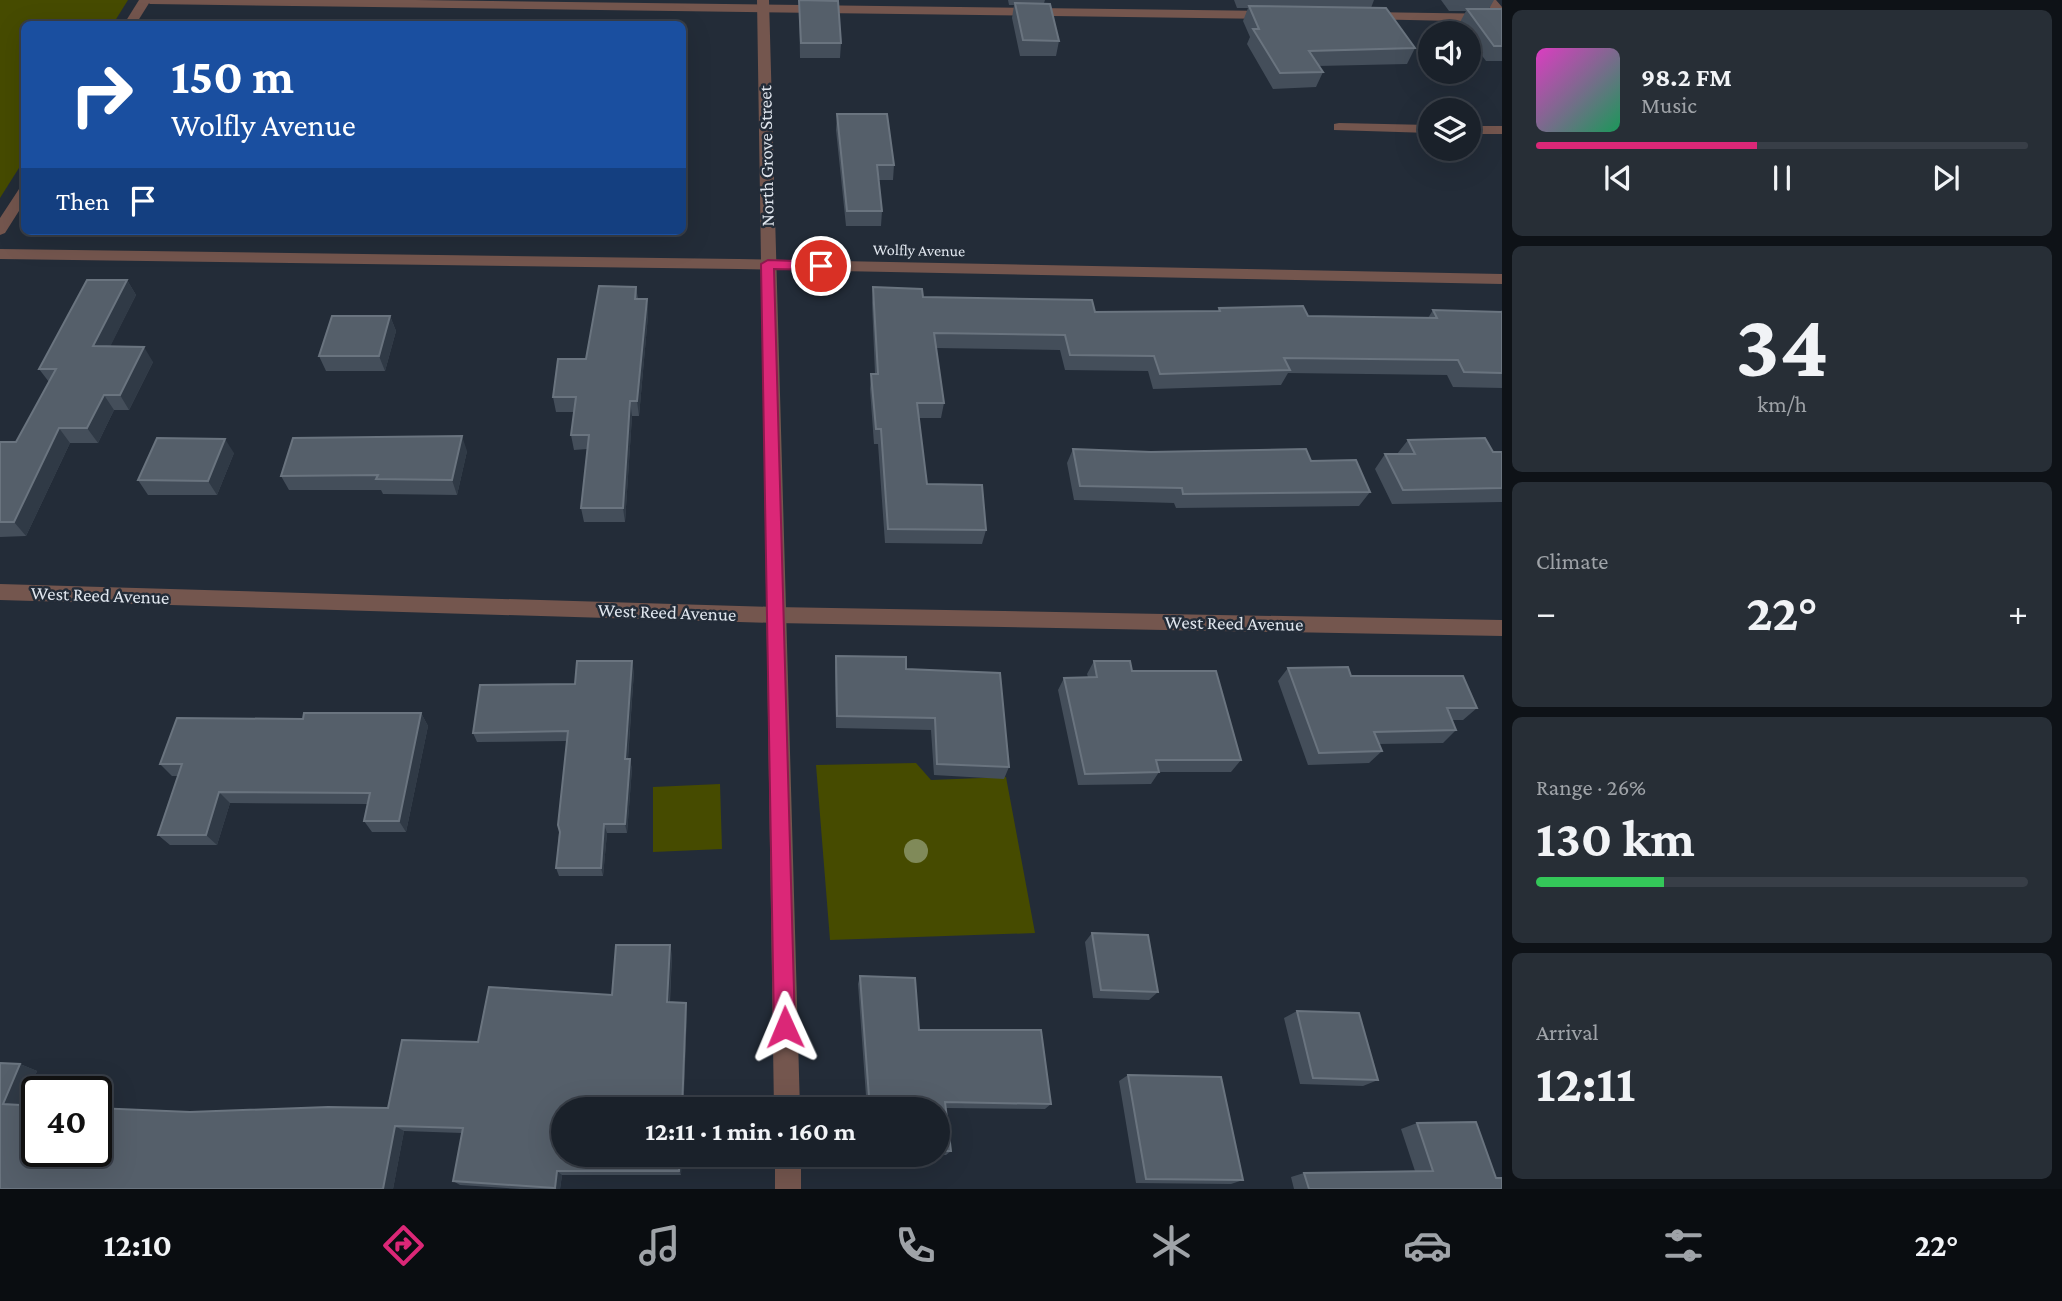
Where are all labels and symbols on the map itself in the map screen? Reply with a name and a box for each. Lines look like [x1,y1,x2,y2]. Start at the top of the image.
street label: North Grove Street [754,84,778,227]
pin [791,236,851,296]
street label: Wolfly Avenue [873,241,965,260]
street label: West Reed Avenue [30,582,170,608]
street label: West Reed Avenue [597,599,737,625]
street label: West Reed Avenue [1164,611,1304,635]
position arrow [748,990,822,1064]
speed limit sign: 40 [21,1076,112,1167]

